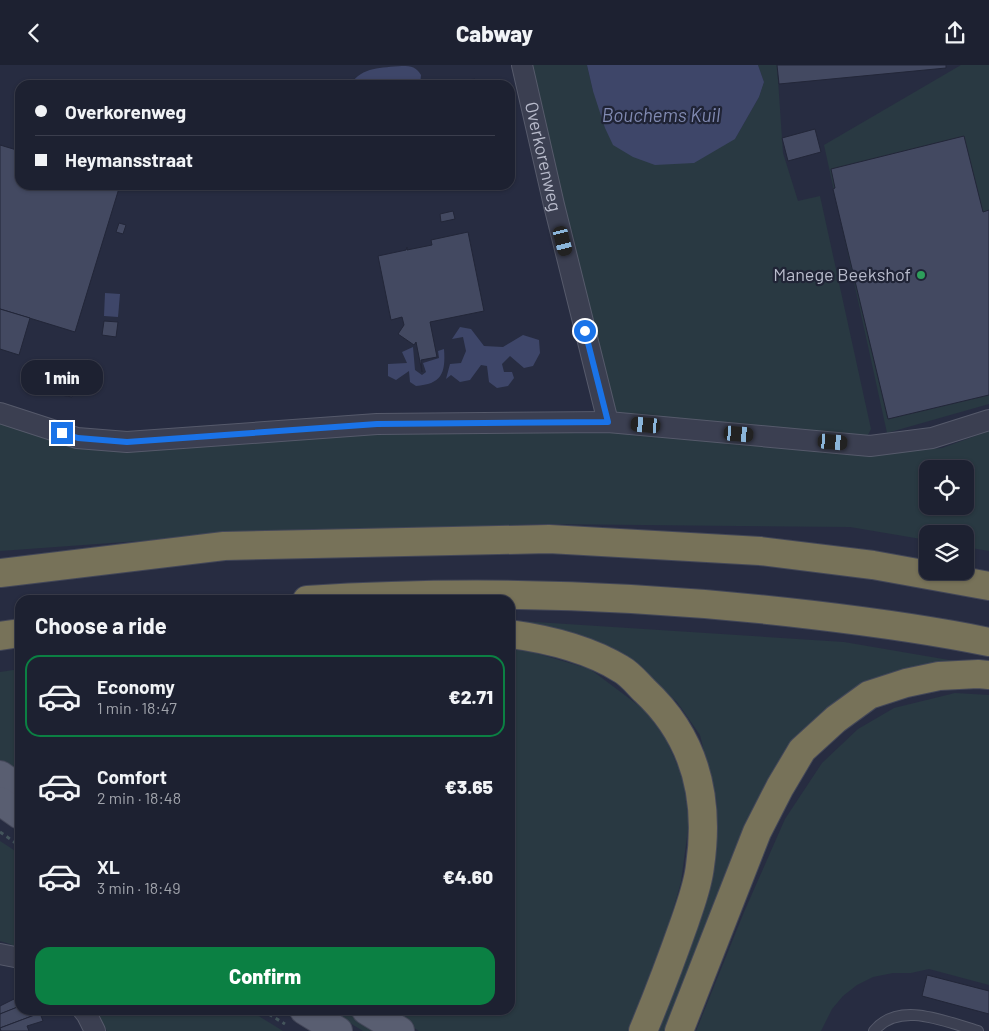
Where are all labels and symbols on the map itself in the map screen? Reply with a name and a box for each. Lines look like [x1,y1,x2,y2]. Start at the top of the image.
street label: Overkorenweg [521,100,567,213]
water label: Bouchems Kuil [602,103,721,126]
car [552,225,573,257]
place label: Manege Beekshof [773,263,911,285]
marker: Manege Beekshof [915,269,927,281]
route start [574,320,596,342]
callout: 1 min [21,361,103,395]
car [630,416,661,434]
route end [51,422,73,444]
car [723,425,754,443]
car [817,433,848,451]

